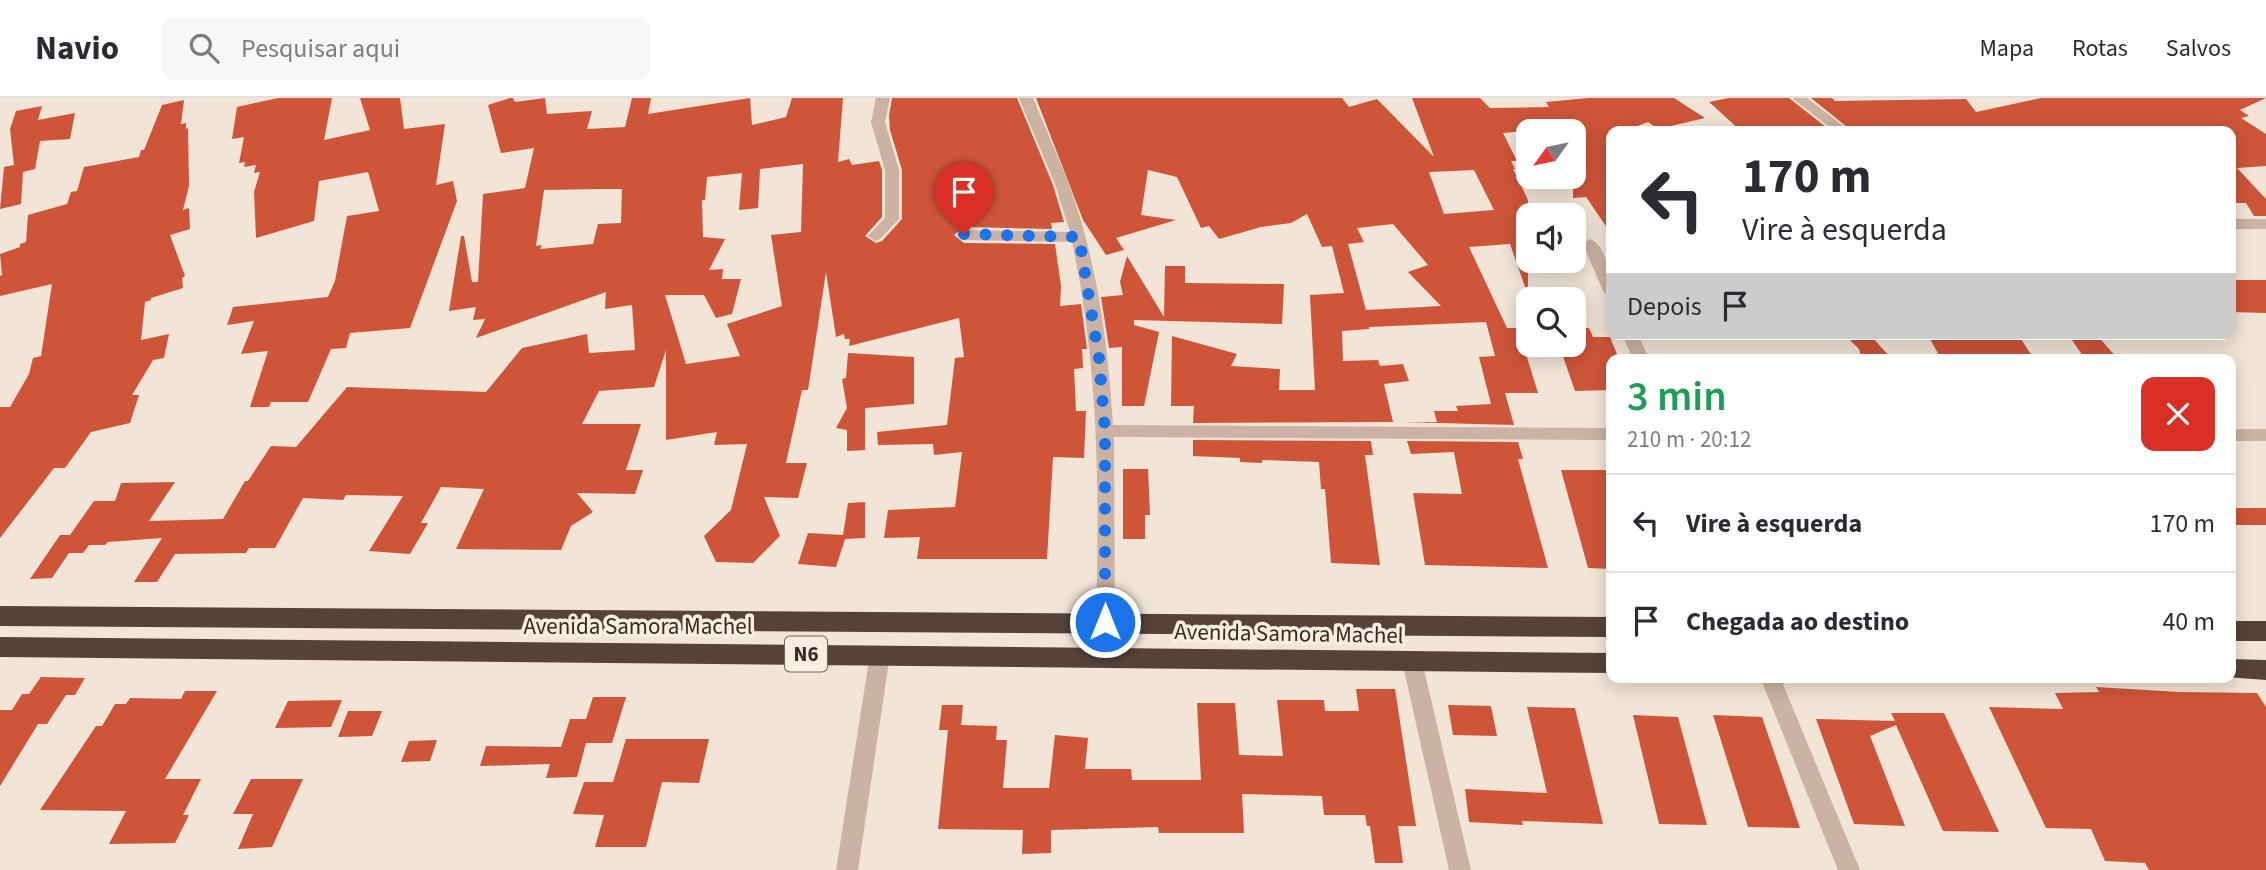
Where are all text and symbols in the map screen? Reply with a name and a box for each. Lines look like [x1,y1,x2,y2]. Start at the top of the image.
search box [161,17,651,80]
text: Navio [35,25,119,72]
icon: search [185,29,223,67]
text: Pesquisar aqui [241,30,400,67]
text: Mapa [1979,31,2034,66]
text: Rotas [2072,31,2128,66]
text: Salvos [2166,31,2231,66]
north arrow [1516,119,1586,189]
map controls [1516,119,1586,357]
text: 170 m [1742,142,1871,212]
icon: left [1627,154,1718,245]
pin [934,162,994,234]
icon: arrive [945,173,983,211]
button: sound [1516,203,1586,273]
text: Vire à esquerda [1742,207,1947,253]
button: search [1516,287,1586,357]
icon: arrive [1716,287,1754,325]
text: Depois [1627,288,1702,325]
text: 3 min [1627,367,1727,427]
button: close [2141,377,2215,451]
text: 210 m · 20:12 [1627,423,1751,456]
icon: left [1627,504,1665,542]
text: Vire à esquerda [1686,505,1862,542]
text: 170 m [2149,505,2215,542]
position arrow [1068,585,1142,659]
icon: arrive [1627,602,1665,640]
text: Chegada ao destino [1686,603,1909,640]
text: 40 m [2162,603,2215,640]
street label: Avenida Samora Machel [523,610,753,643]
street label: Avenida Samora Machel [1174,615,1404,652]
road number: N6 [785,636,827,672]

